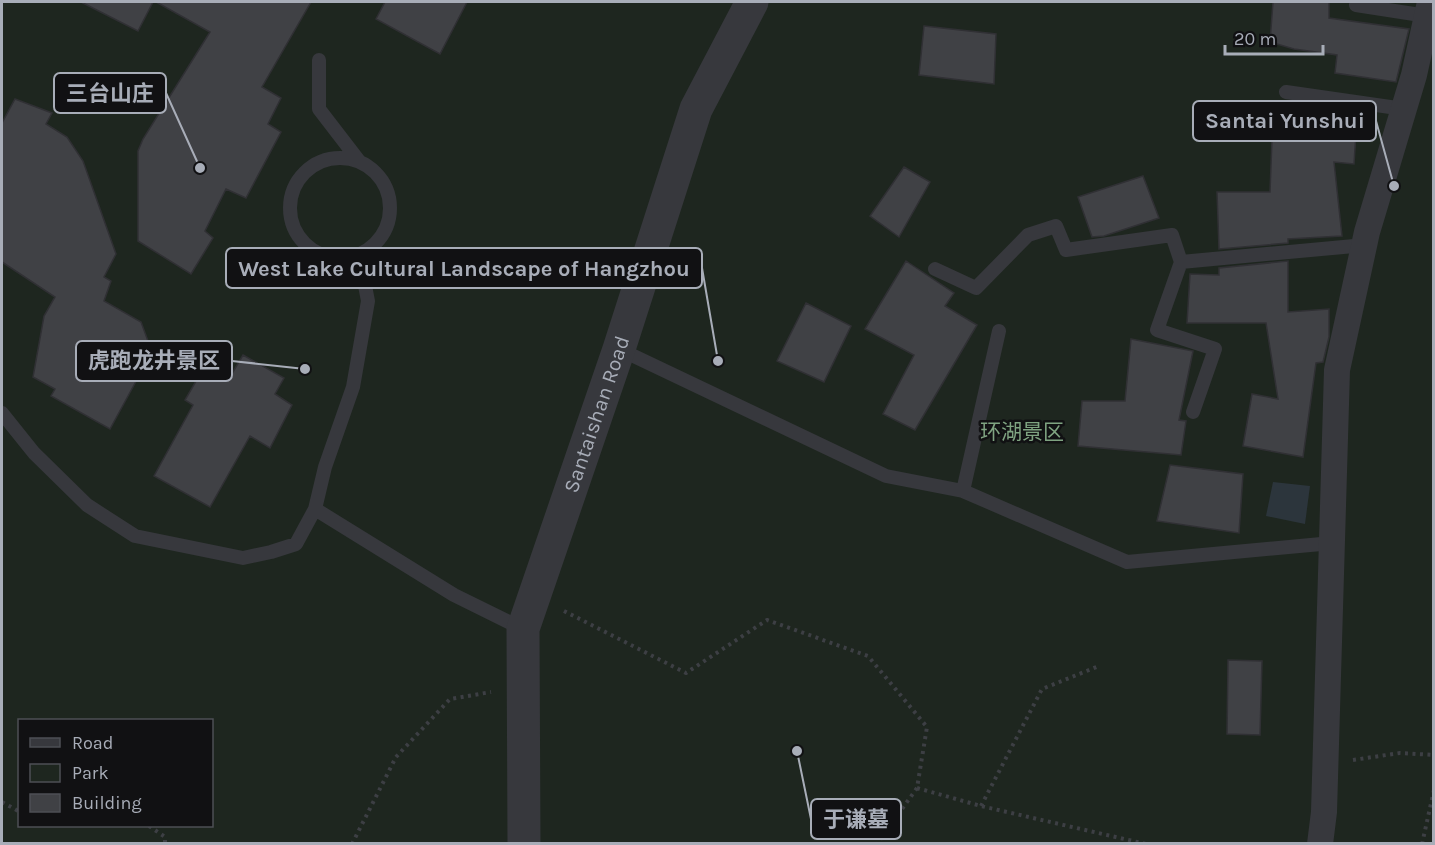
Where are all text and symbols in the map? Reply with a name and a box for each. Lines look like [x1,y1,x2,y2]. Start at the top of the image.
scale bar [1225,18,1322,56]
text: 20 m [1234,28,1276,50]
callout: 三台山庄 [54,73,166,113]
text: 三台山庄 [66,81,154,107]
callout: Santai Yunshui [1193,101,1376,141]
text: Santai Yunshui [1205,108,1365,134]
callout: West Lake Cultural Landscape of Hangzhou [226,248,702,288]
text: West Lake Cultural Landscape of Hangzhou [238,256,690,282]
street label: Santaishan Road [559,333,634,496]
callout: 虎跑龙井景区 [76,341,232,381]
text: 虎跑龙井景区 [88,348,220,374]
park label: 环湖景区 [980,420,1064,444]
legend [18,719,213,827]
text: Road [72,732,113,754]
text: Park [72,762,109,784]
text: Building [72,792,142,814]
callout: 于谦墓 [811,799,901,839]
text: 于谦墓 [823,807,889,833]

